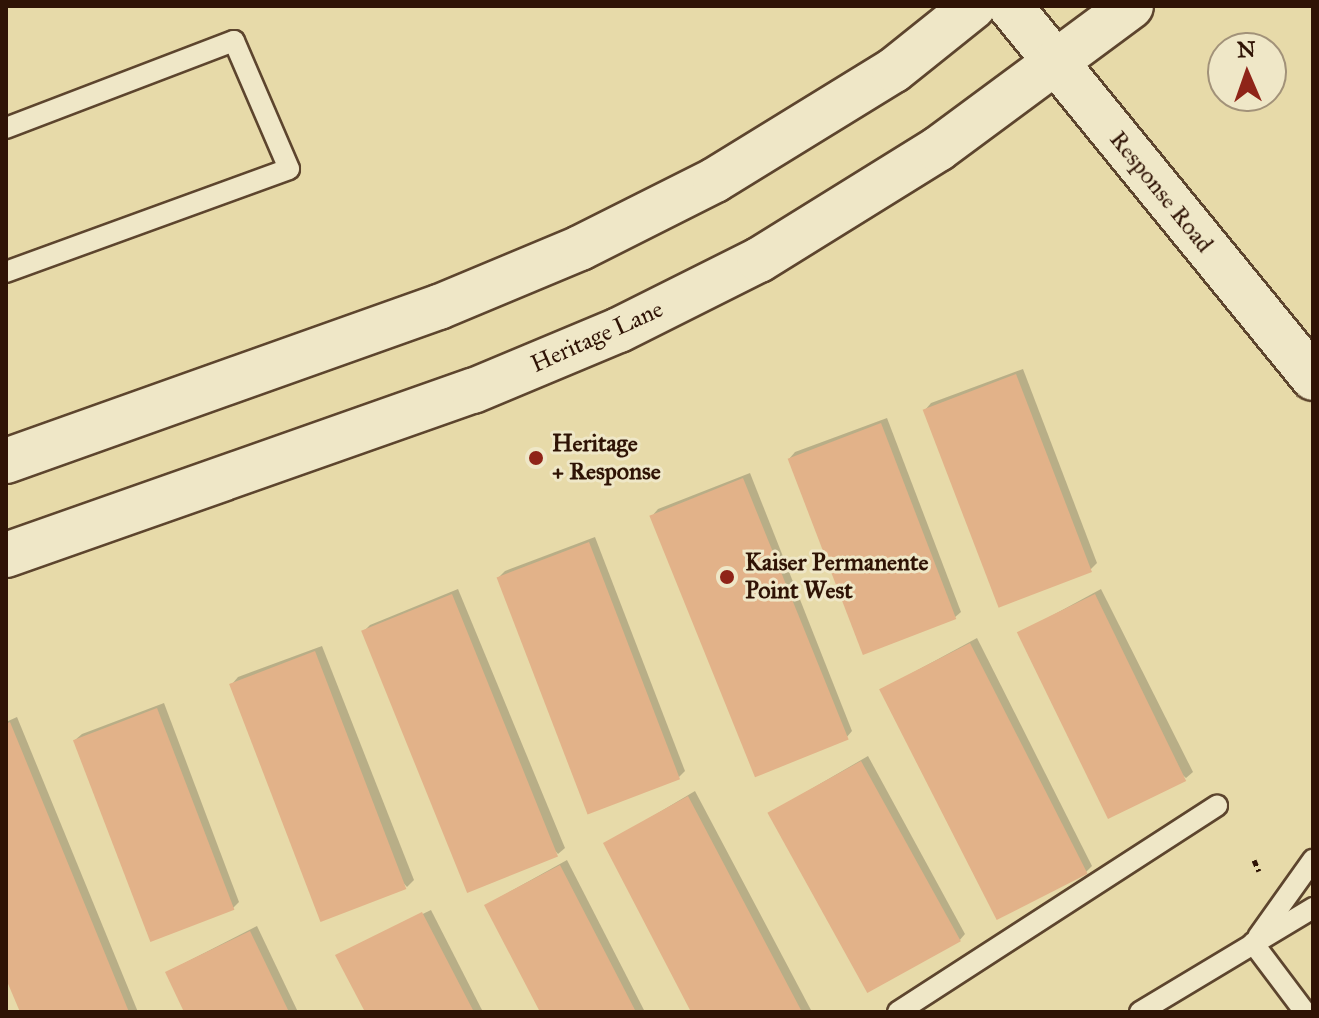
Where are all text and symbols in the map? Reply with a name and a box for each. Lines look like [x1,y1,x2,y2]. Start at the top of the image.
north arrow [1207,32,1287,112]
text: N [1236,36,1256,63]
street label: Response Road [1103,125,1219,259]
street label: Heritage Lane [526,295,668,379]
place label: Heritage + Response [552,430,661,486]
marker: Heritage + Response [527,449,545,467]
place label: Kaiser Permanente Point West [745,549,928,605]
marker: Kaiser Permanente Point West [716,566,738,588]

